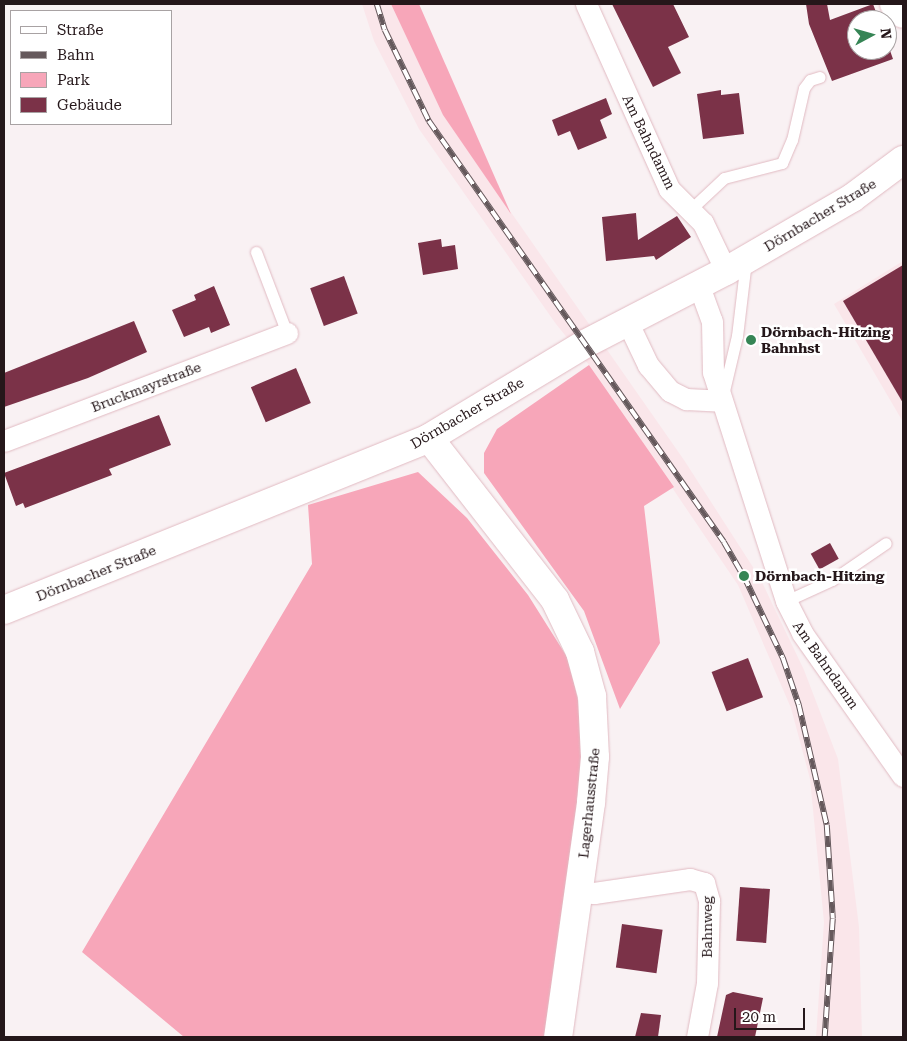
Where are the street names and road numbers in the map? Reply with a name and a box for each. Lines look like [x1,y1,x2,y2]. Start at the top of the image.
street label: Am Bahndamm [619,92,679,192]
street label: Dörnbacher Straße [761,175,879,255]
street label: Bruckmayrstraße [89,358,203,416]
street label: Dörnbacher Straße [407,374,527,452]
street label: Dörnbacher Straße [34,541,158,605]
street label: Am Bahndamm [790,618,862,712]
street label: Lagerhausstraße [575,747,603,859]
street label: Bahnweg [699,896,715,958]

